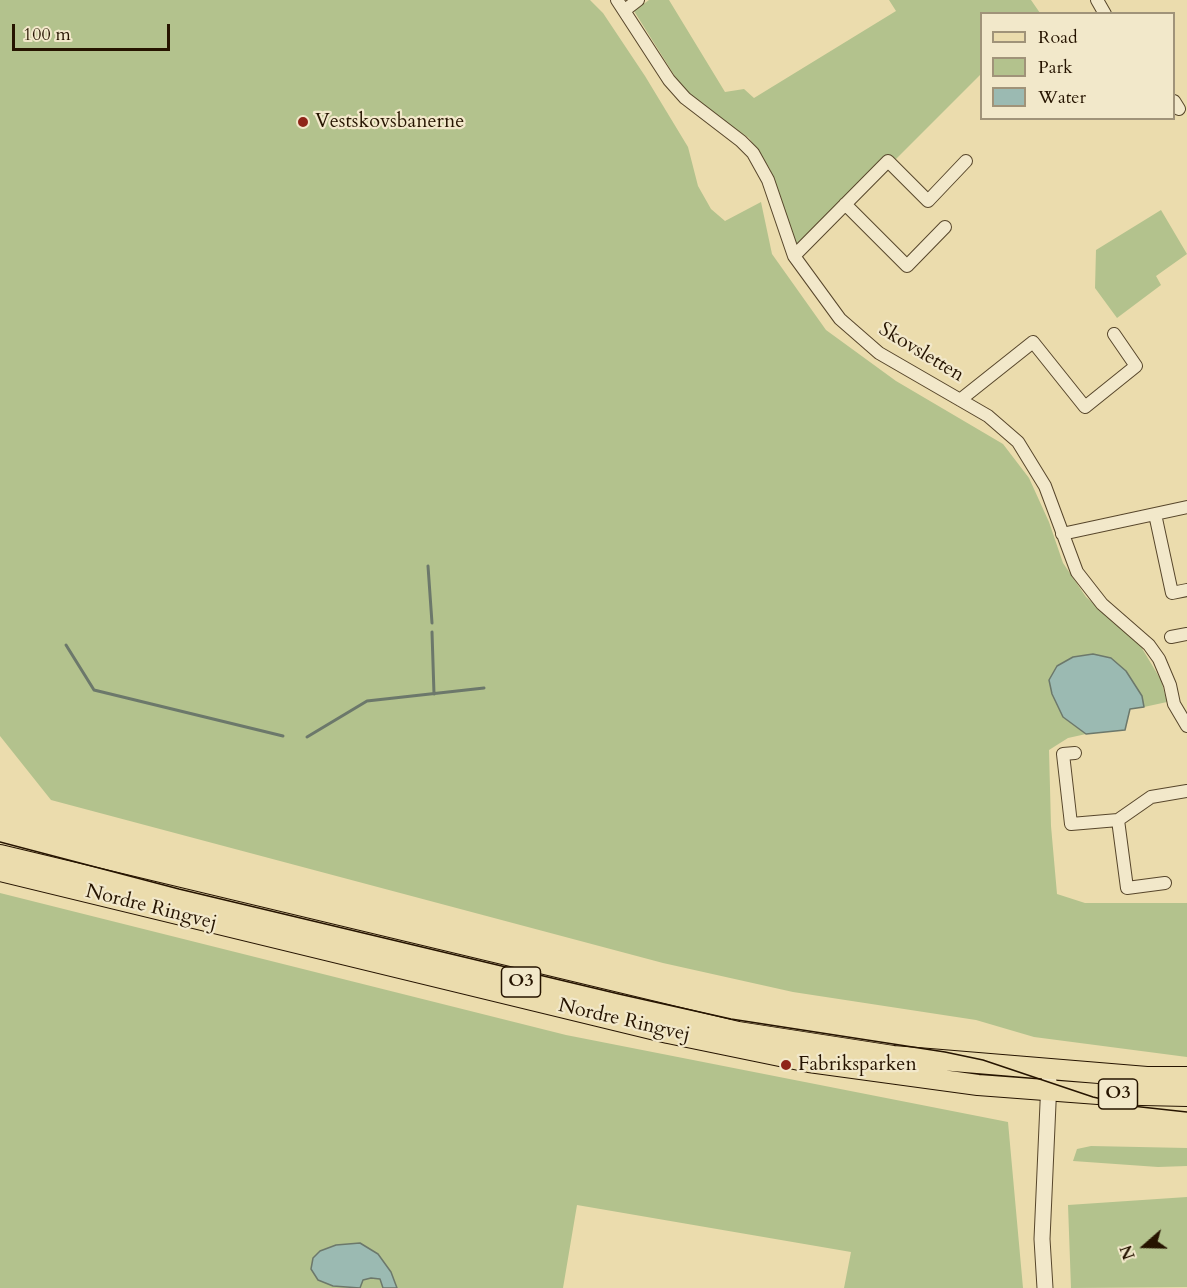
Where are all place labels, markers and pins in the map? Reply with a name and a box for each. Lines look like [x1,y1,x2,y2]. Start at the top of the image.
place label: Vestskovsbanerne [315,110,464,134]
marker: Vestskovsbanerne [296,115,310,129]
place label: Fabriksparken [798,1053,917,1077]
marker: Fabriksparken [779,1058,793,1072]

